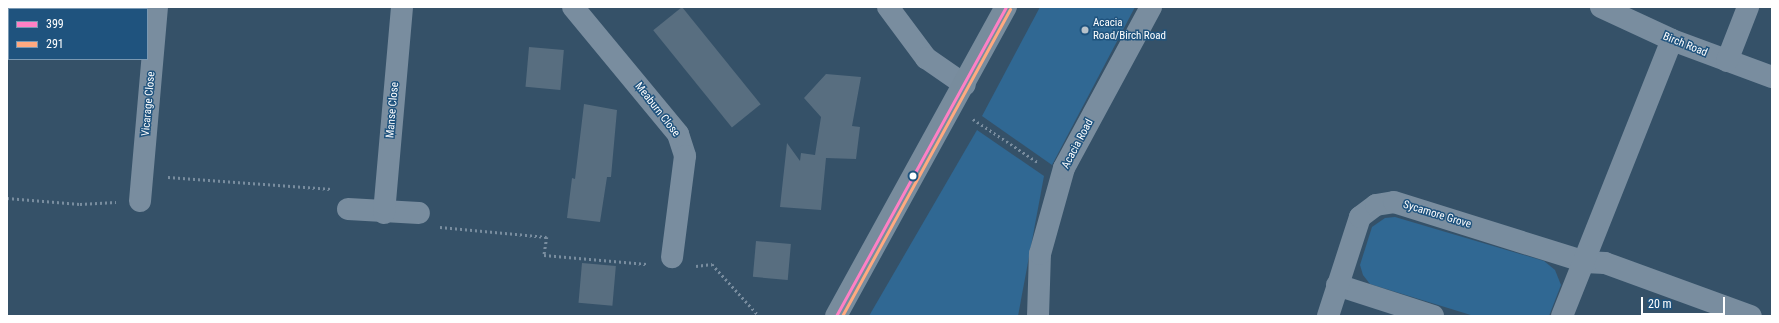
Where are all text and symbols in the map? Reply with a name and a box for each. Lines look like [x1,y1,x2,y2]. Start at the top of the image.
legend [8,8,148,60]
text: 399 [46,17,64,31]
place label: Acacia Road/Birch Road [1093,17,1166,43]
marker: Acacia Road/Birch Road [1080,25,1090,35]
street label: Birch Road [1661,30,1709,60]
text: 291 [46,37,64,51]
street label: Vicarage Close [140,71,158,137]
street label: Meaburn Close [632,80,682,140]
street label: Manse Close [384,82,402,138]
street label: Acacia Road [1059,117,1097,171]
unlabelled marker [908,171,918,181]
street label: Sycamore Grove [1401,198,1473,232]
scale bar [1643,289,1727,315]
text: 20 m [1648,297,1672,311]

